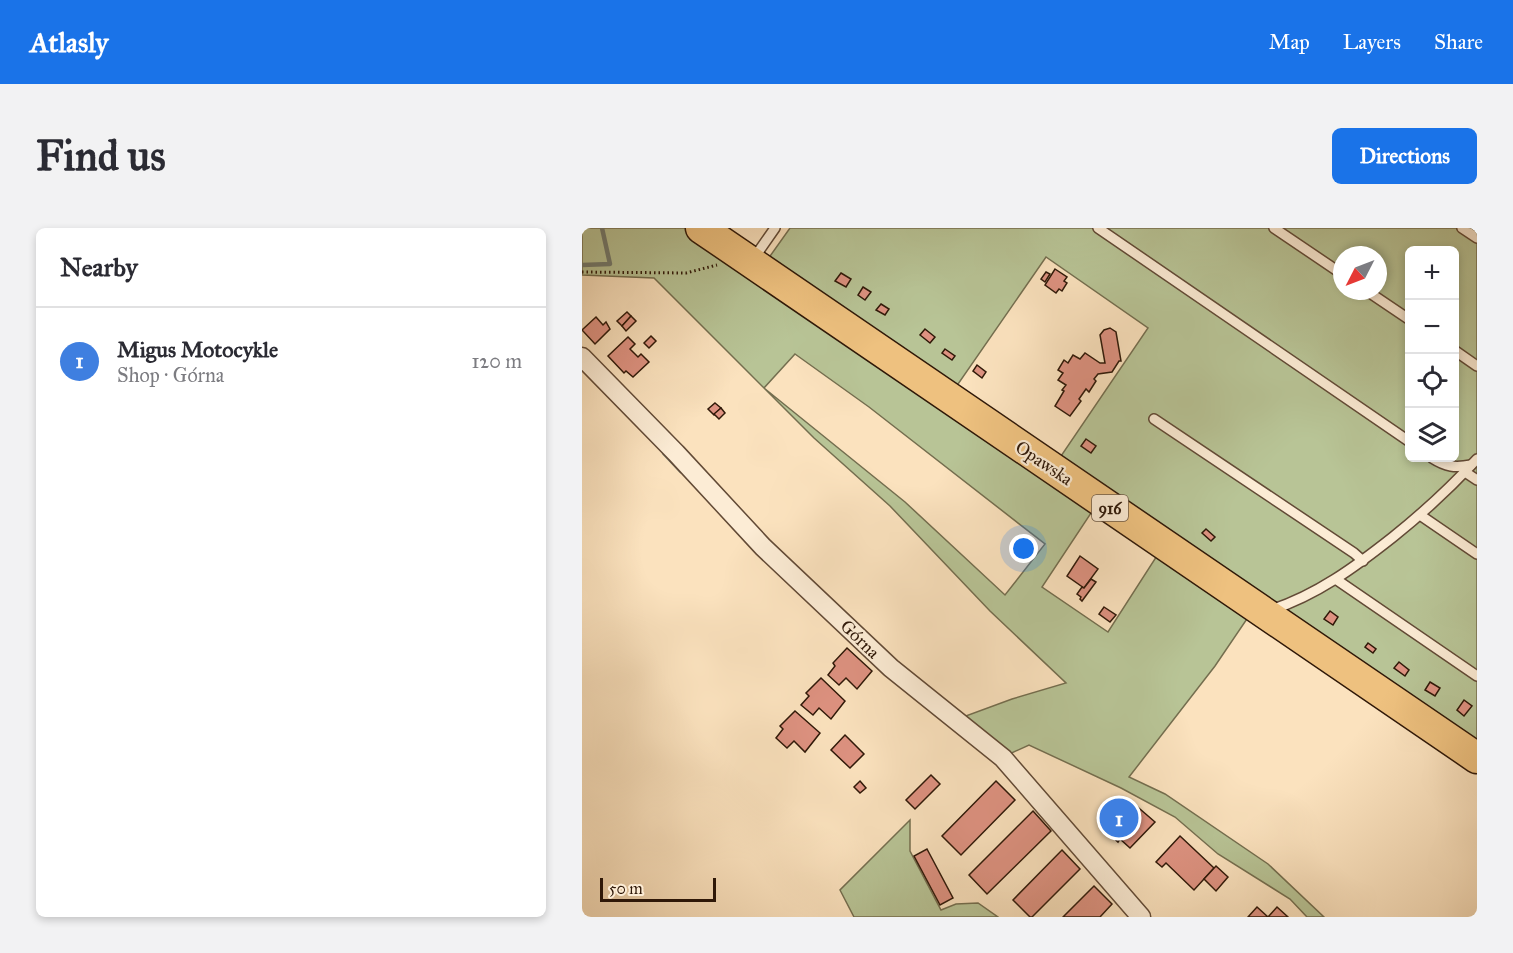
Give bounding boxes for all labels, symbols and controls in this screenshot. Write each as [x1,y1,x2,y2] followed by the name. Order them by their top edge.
[30,25,108,60] text: Atlasly
[1269,29,1310,55] text: Map
[1343,29,1401,55] text: Layers
[1434,29,1483,55] text: Share
[1332,128,1477,184] button: Directions
[36,130,166,182] text: Find us
[1333,246,1387,300] north arrow
[1405,246,1459,462] map controls
[1405,246,1459,300] button: +
[60,251,138,283] text: Nearby
[1405,300,1459,354] button: −
[117,336,278,363] text: Migus Motocykle
[76,349,83,373] text: 1
[471,349,522,373] text: 120 m
[1405,354,1459,408] button: locate
[117,363,224,387] text: Shop · Górna
[1405,408,1459,462] button: layers
[1011,436,1077,490] street label: Opawska
[1092,495,1128,521] road number: 916
[1009,534,1038,563] your location
[836,615,885,663] street label: Górna
[1100,796,1138,840] pin: 1
[600,875,716,902] scale bar
[609,879,643,898] text: 50 m

